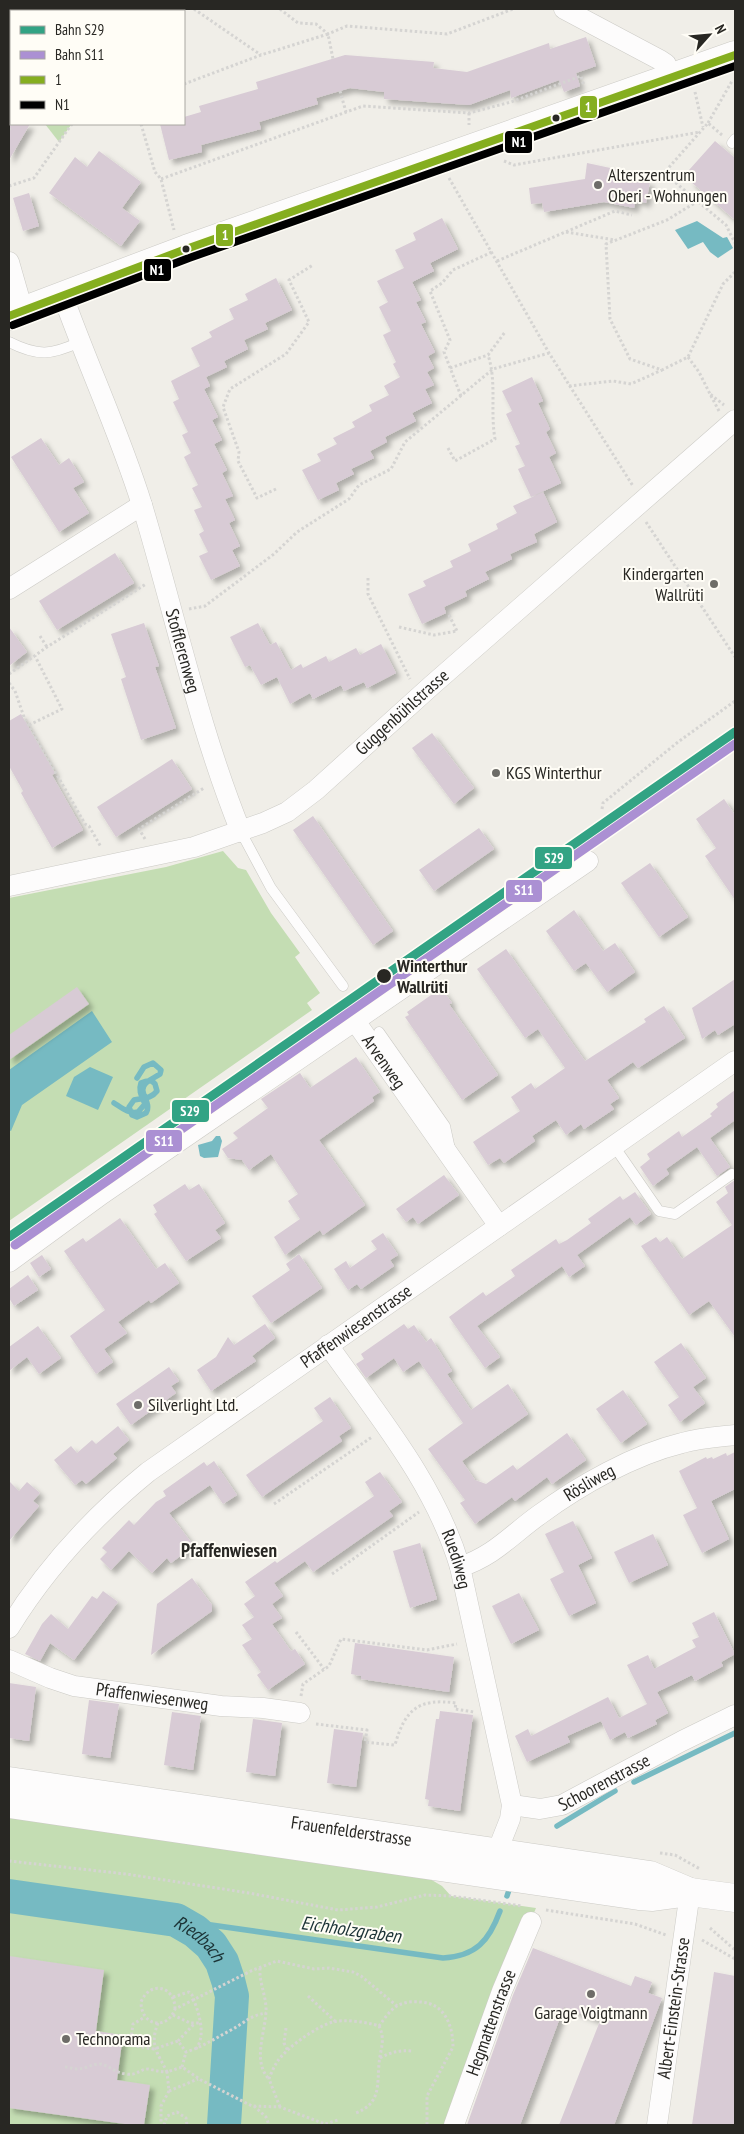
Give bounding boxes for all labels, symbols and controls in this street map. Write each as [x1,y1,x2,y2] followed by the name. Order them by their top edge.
[10,10,185,125] legend
[684,10,734,60] north arrow
[55,20,104,39] text: Bahn S29
[711,22,730,37] text: N
[55,45,104,64] text: Bahn S11
[55,70,62,89] text: 1
[55,95,70,114] text: N1
[579,95,598,119] line badge: 1
[585,98,591,116] text: 1
[551,113,561,123] unlabelled marker
[504,130,533,154] line badge: N1
[512,133,526,151] text: N1
[608,163,727,207] place label: Alterszentrum Oberi - Wohnungen
[592,179,604,191] marker: Alterszentrum Oberi - Wohnungen
[215,223,234,247] line badge: 1
[222,226,228,244] text: 1
[181,244,191,254] unlabelled marker
[143,258,172,282] line badge: N1
[150,261,164,279] text: N1
[623,562,704,606] place label: Kindergarten Wallrüti
[708,578,720,590] marker: Kindergarten Wallrüti
[161,606,206,696] street label: Stofflerenweg
[350,664,453,760] street label: Guggenbühlstrasse
[506,761,602,784] place label: KGS Winterthur
[490,767,502,779] marker: KGS Winterthur
[534,846,573,870] line badge: S29
[544,849,564,867] text: S29
[505,879,543,903] line badge: S11
[514,881,534,899] text: S11
[396,954,468,998] place label: Winterthur Wallrüti
[375,967,393,985] marker: Winterthur Wallrüti
[357,1030,411,1093] street label: Arvenweg
[171,1099,210,1123] line badge: S29
[180,1102,200,1120] text: S29
[145,1129,183,1153] line badge: S11
[154,1132,174,1150] text: S11
[296,1279,416,1373] street label: Pfaffenwiesenstrasse
[148,1393,239,1416] place label: Silverlight Ltd.
[132,1399,144,1411] marker: Silverlight Ltd.
[559,1458,619,1506] street label: Rösliweg
[437,1526,476,1591] street label: Ruediweg
[181,1538,277,1562] district label: Pfaffenwiesen
[95,1677,210,1715] street label: Pfaffenwiesenweg
[554,1748,654,1816] street label: Schoorenstrasse
[289,1810,413,1851] street label: Frauenfelderstrasse
[170,1910,231,1967] water label: Riedbach
[300,1910,404,1948] water label: Eichholzgraben
[652,1936,694,2080] street label: Albert-Einstein-Strasse
[461,1966,521,2079] street label: Hegmattenstrasse
[585,1988,597,2000] marker: Garage Voigtmann
[534,2001,648,2024] place label: Garage Voigtmann
[76,2027,151,2050] place label: Technorama
[60,2033,72,2045] marker: Technorama

